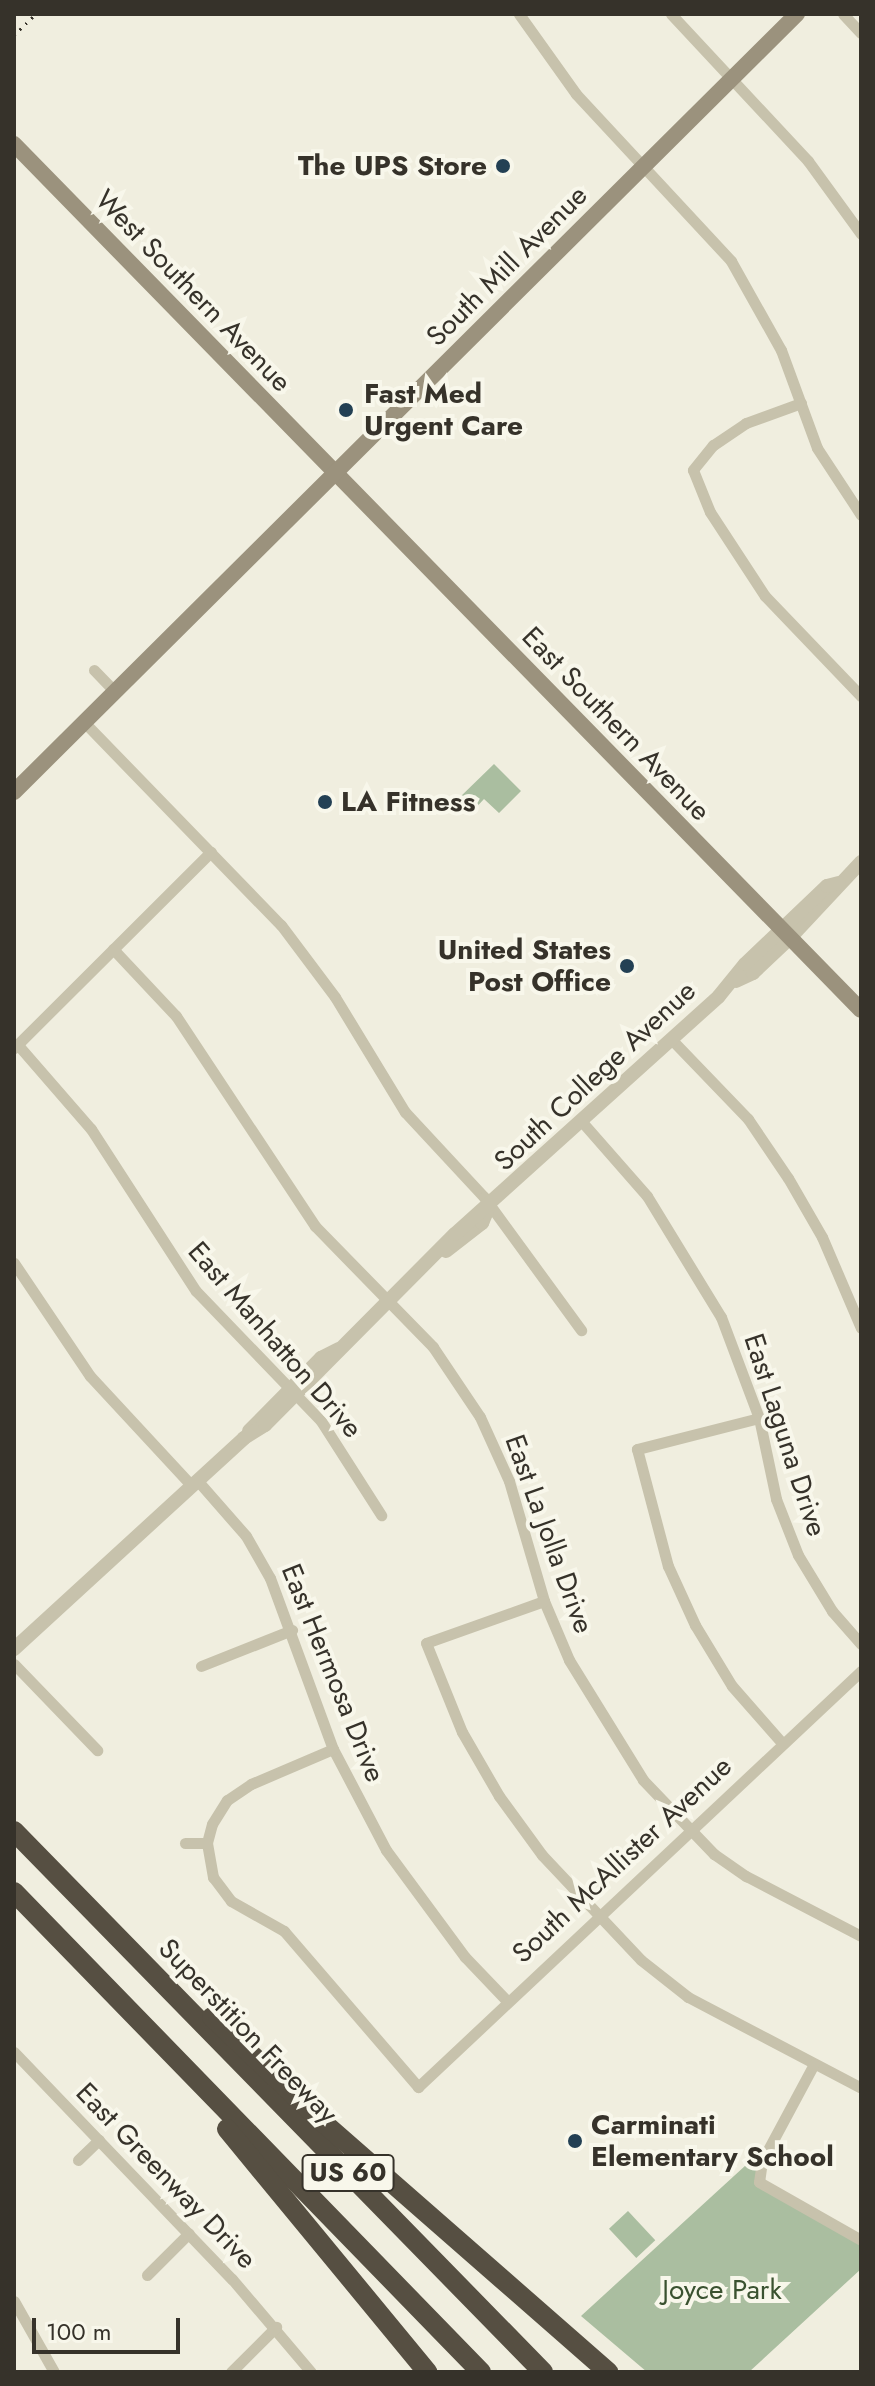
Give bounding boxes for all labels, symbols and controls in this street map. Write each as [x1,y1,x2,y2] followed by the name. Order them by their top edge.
[298,149,487,183] place label: The UPS Store
[494,157,512,175] marker: The UPS Store
[420,179,594,353] street label: South Mill Avenue
[88,183,298,399] street label: West Southern Avenue
[364,377,523,443] place label: Fast Med Urgent Care
[335,399,357,421] marker: Fast Med Urgent Care
[515,620,717,828] street label: East Southern Avenue
[341,785,475,819] place label: LA Fitness
[316,793,334,811] marker: LA Fitness
[438,933,611,999] place label: United States Post Office
[618,957,636,975] marker: United States Post Office
[487,974,703,1178] street label: South College Avenue
[181,1235,369,1445] street label: East Manhatton Drive
[736,1330,834,1540] street label: East Laguna Drive
[498,1430,600,1638] street label: East La Jolla Drive
[274,1559,392,1787] street label: East Hermosa Drive
[505,1750,739,1970] street label: South McAllister Avenue
[151,1932,345,2130] street label: Superstition Freeway
[69,2076,263,2276] street label: East Greenway Drive
[591,2108,834,2174] place label: Carminati Elementary School
[566,2132,584,2150] marker: Carminati Elementary School
[300,2151,396,2195] road number: US 60
[662,2273,782,2307] park label: Joyce Park
[36,2302,184,2352] scale bar
[46,2314,112,2349] text: 100 m

